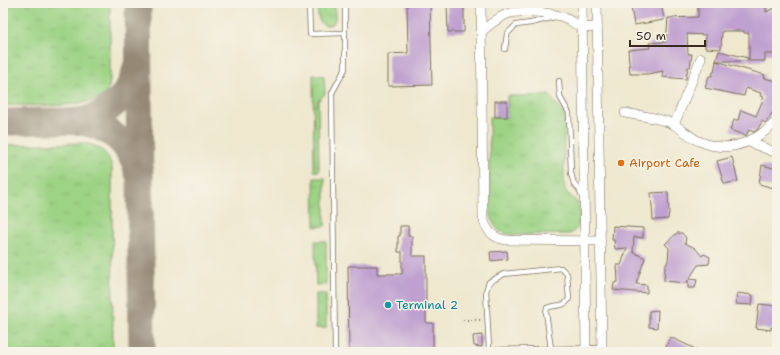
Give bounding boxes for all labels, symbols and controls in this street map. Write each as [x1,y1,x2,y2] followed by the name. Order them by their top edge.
[630,22,705,48] scale bar
[636,28,666,44] text: 50 m
[629,155,700,171] place label: Airport Cafe
[616,158,626,168] marker: Airport Cafe
[396,297,458,313] place label: Terminal 2
[383,300,393,310] marker: Terminal 2

